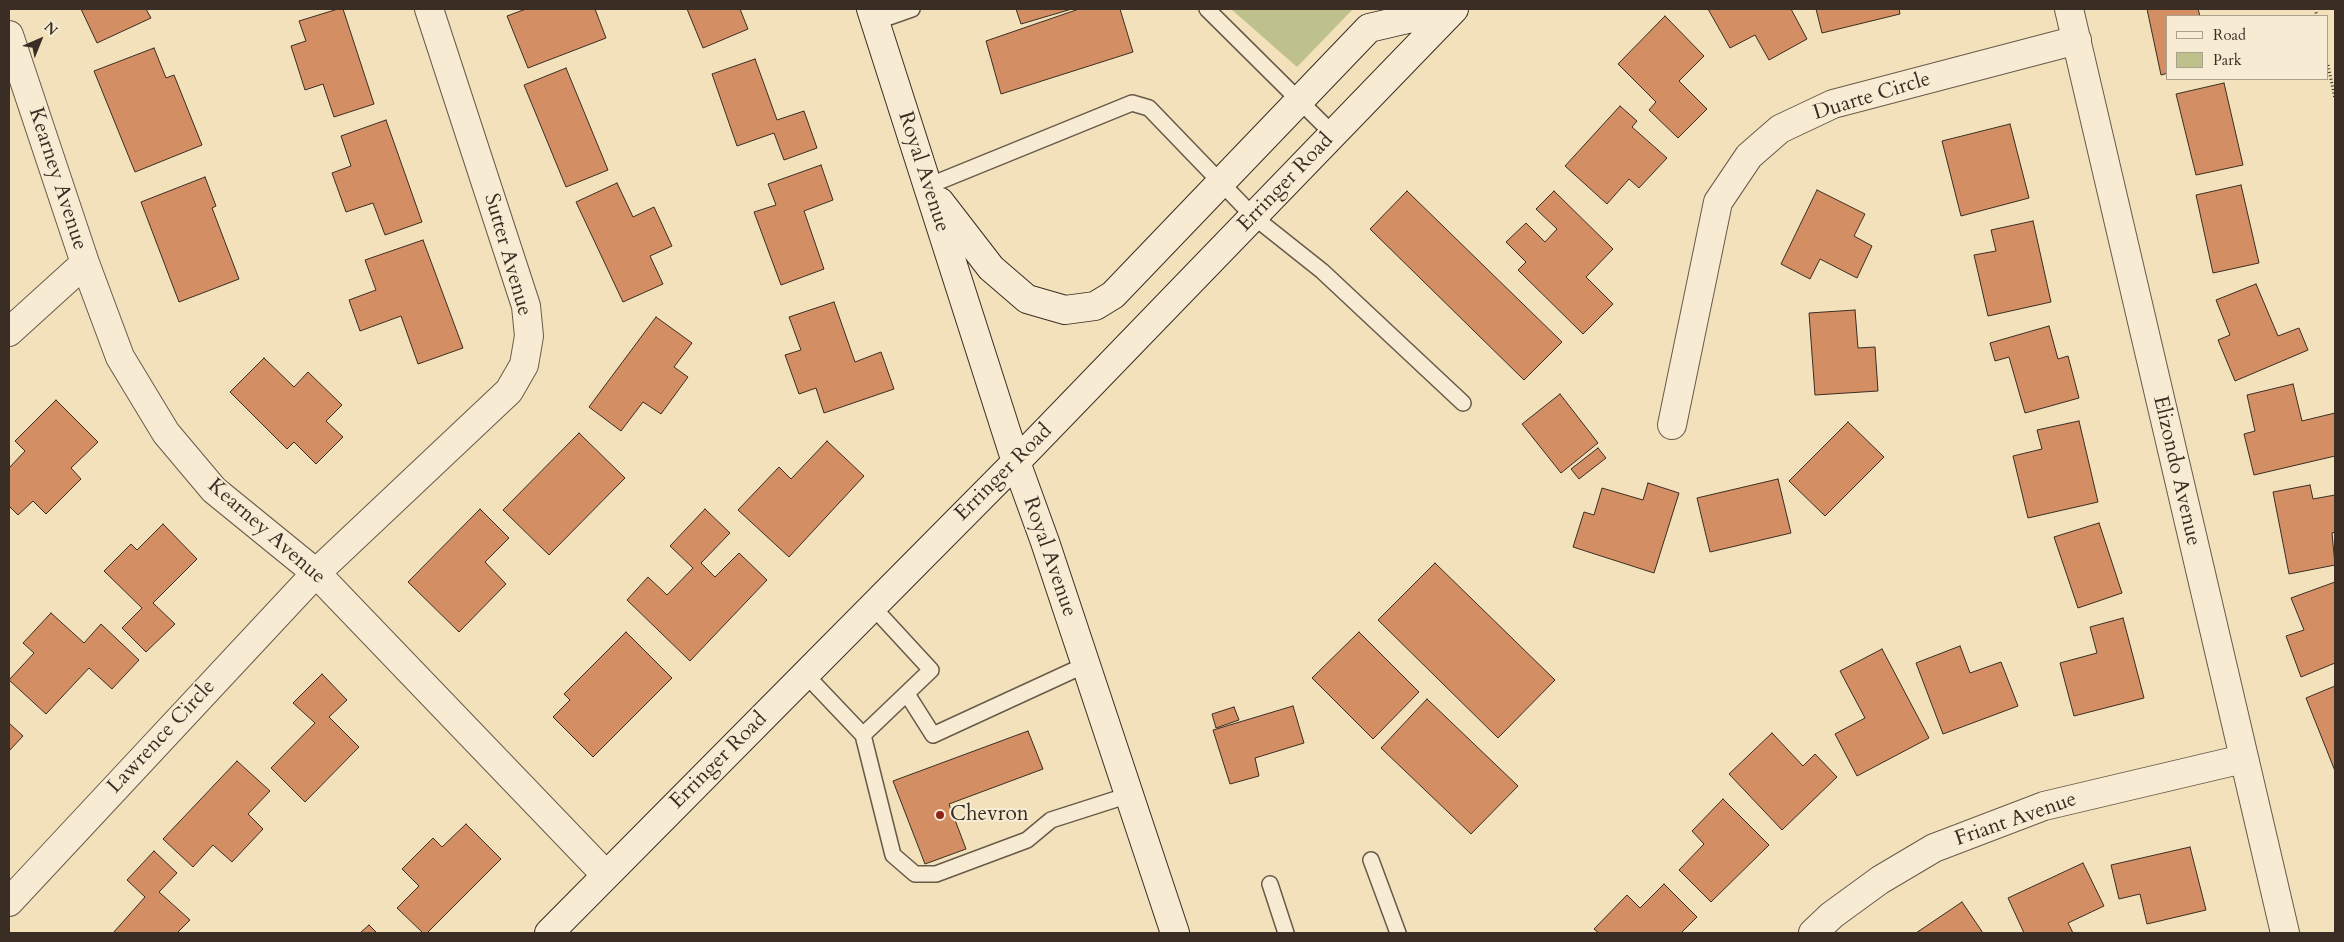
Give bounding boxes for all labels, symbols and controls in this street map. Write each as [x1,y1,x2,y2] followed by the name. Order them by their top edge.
[15,15,65,65] north arrow
[2166,15,2329,80] legend
[40,18,62,40] text: N
[2213,25,2246,45] text: Road
[2213,50,2242,70] text: Park
[1810,67,1934,127] street label: Duarte Circle
[22,105,92,253] street label: Kearney Avenue
[892,109,954,235] street label: Royal Avenue
[1233,129,1339,237] street label: Erringer Road
[477,191,537,319] street label: Sutter Avenue
[2146,394,2206,548] street label: Elizondo Avenue
[950,419,1058,527] street label: Erringer Road
[202,474,330,590] street label: Kearney Avenue
[1017,494,1081,620] street label: Royal Avenue
[103,675,221,799] street label: Lawrence Circle
[665,707,773,815] street label: Erringer Road
[1952,787,2080,853] street label: Friant Avenue
[950,802,1029,828] place label: Chevron
[934,809,946,821] marker: Chevron

